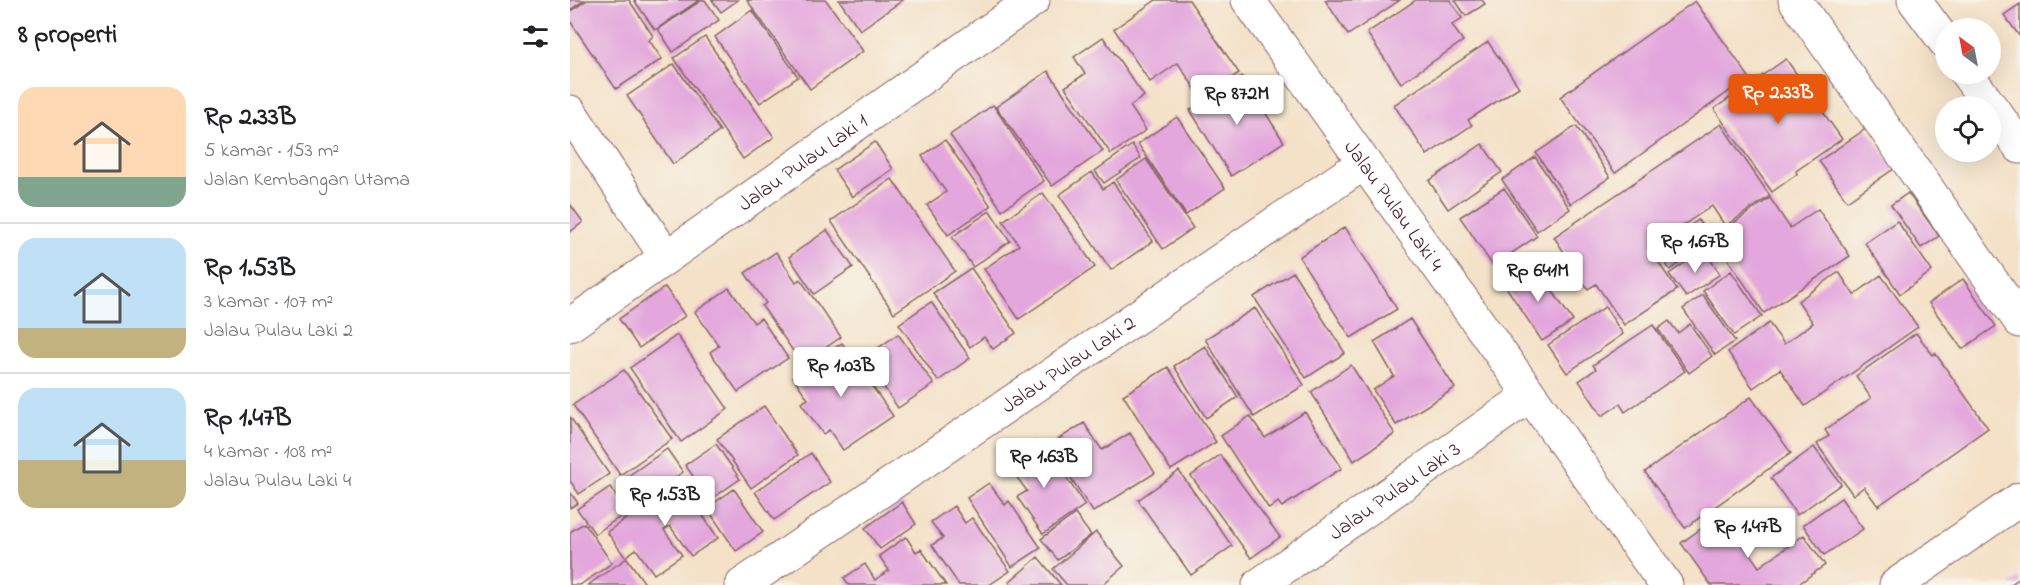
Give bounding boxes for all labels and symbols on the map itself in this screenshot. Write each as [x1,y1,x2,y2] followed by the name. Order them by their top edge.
[1935,18,2001,84] north arrow
[1716,74,1840,125] pin: Rp 2.33B
[1182,75,1292,126] pin: Rp 872M
[733,107,875,220] street label: Jalau Pulau Laki 1
[1336,135,1450,278] street label: Jalau Pulau Laki 4
[1633,223,1757,274] pin: Rp 1.67B
[1483,252,1593,303] pin: Rp 641M
[996,309,1142,422] street label: Jalau Pulau Laki 2
[779,347,903,398] pin: Rp 1.03B
[1323,435,1467,549] street label: Jalau Pulau Laki 3
[982,438,1106,489] pin: Rp 1.63B
[603,476,727,527] pin: Rp 1.53B
[1686,508,1810,559] pin: Rp 1.47B

